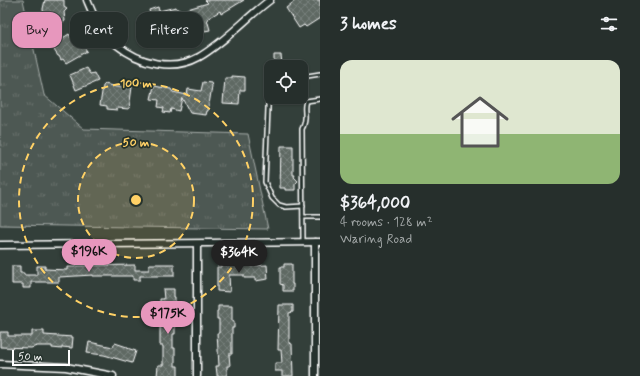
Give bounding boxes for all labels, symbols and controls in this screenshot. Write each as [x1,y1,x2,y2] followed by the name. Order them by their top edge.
[12,12,62,48] chip: Buy
[70,12,128,48] chip: Rent
[136,12,203,48] chip: Filters
[340,13,397,35] text: 3 homes
[598,13,620,35] icon: filters
[264,60,308,104] map controls
[264,60,308,104] button: locate
[120,76,153,92] text: 100 m
[444,86,516,158] icon: home
[123,135,150,151] text: 50 m
[340,192,410,214] text: $364,000
[129,193,143,207] centre of rings
[340,214,432,231] text: 4 rooms · 128 m²
[340,231,412,248] text: Waring Road
[61,239,117,273] pin: $196K
[211,240,267,274] pin: $364K
[71,243,107,260] text: $196K
[220,244,258,261] text: $364K
[140,301,196,335] pin: $175K
[150,305,186,322] text: $175K
[12,348,70,367] scale bar
[18,350,43,364] text: 50 m

